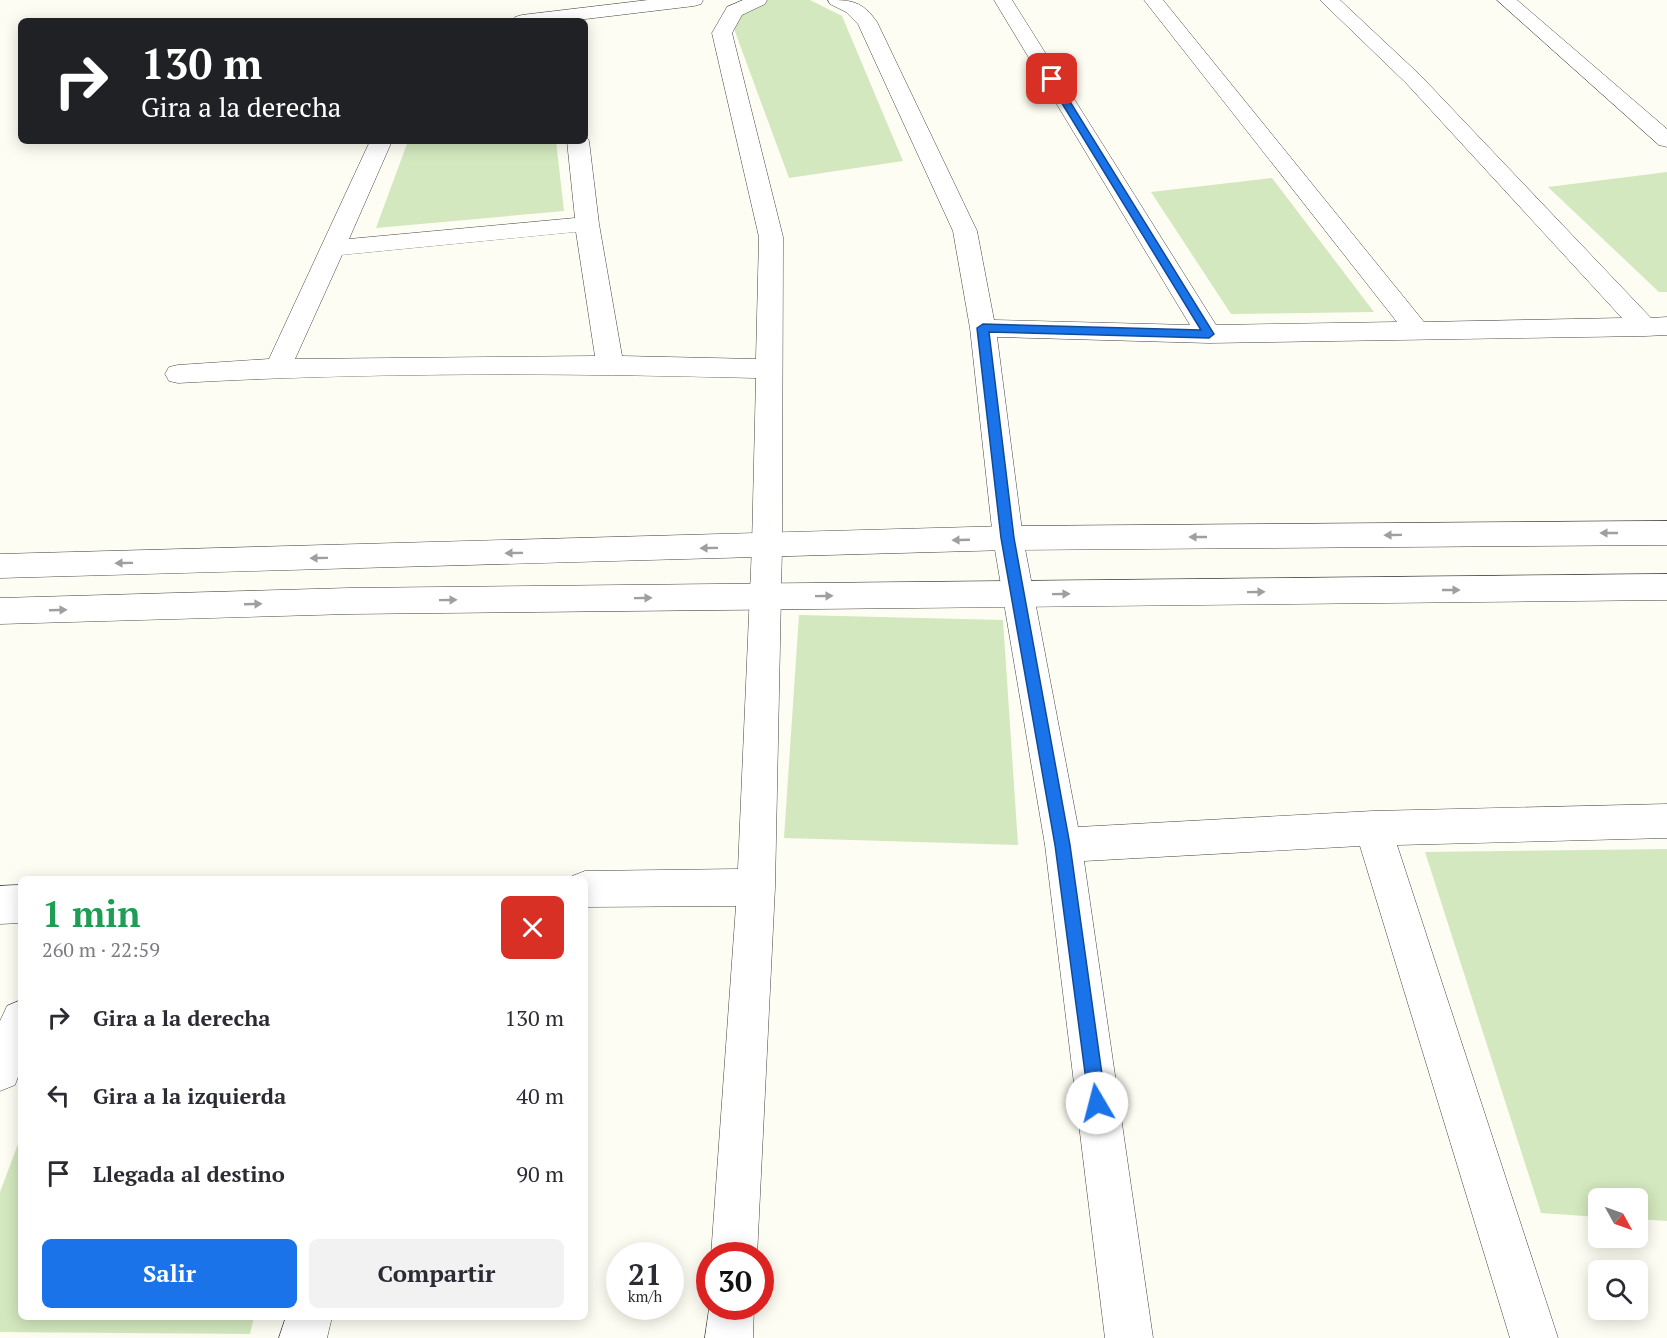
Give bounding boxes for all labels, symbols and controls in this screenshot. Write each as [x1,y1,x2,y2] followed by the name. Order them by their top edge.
[141,35,262,91] text: 130 m
[42,42,120,120] icon: right
[1026,53,1077,104] pin
[1035,62,1068,95] icon: arrive
[141,89,341,125] text: Gira a la derecha
[1599,528,1618,538] one-way arrow
[1383,530,1402,540] one-way arrow
[1188,532,1207,542] one-way arrow
[951,535,970,545] one-way arrow
[699,543,718,553] one-way arrow
[504,548,523,558] one-way arrow
[309,553,328,563] one-way arrow
[114,558,133,568] one-way arrow
[1441,585,1460,595] one-way arrow
[1247,587,1266,597] one-way arrow
[1052,589,1071,599] one-way arrow
[815,591,834,601] one-way arrow
[634,593,653,603] one-way arrow
[439,595,458,605] one-way arrow
[244,599,263,608] one-way arrow
[49,605,68,614] one-way arrow
[42,890,140,937] text: 1 min
[501,896,564,959] button: close
[42,936,160,963] text: 260 m · 22:59
[42,1001,75,1034] icon: right
[93,1003,271,1032] text: Gira a la derecha
[504,1003,564,1032] text: 130 m
[1065,1071,1129,1135] position arrow
[42,1079,75,1112] icon: left
[93,1081,286,1110] text: Gira a la izquierda
[516,1081,564,1110] text: 40 m
[42,1157,75,1190] icon: arrive
[93,1159,285,1188] text: Llegada al destino
[516,1159,564,1188] text: 90 m
[1588,1188,1648,1248] north arrow
[1588,1188,1648,1320] map controls
[42,1239,297,1308] button: Salir
[309,1239,564,1308] button: Compartir
[696,1242,774,1320] speed limit sign: 30
[628,1254,662,1294] text: 21
[1588,1260,1648,1320] button: search
[628,1286,662,1306] text: km/h

